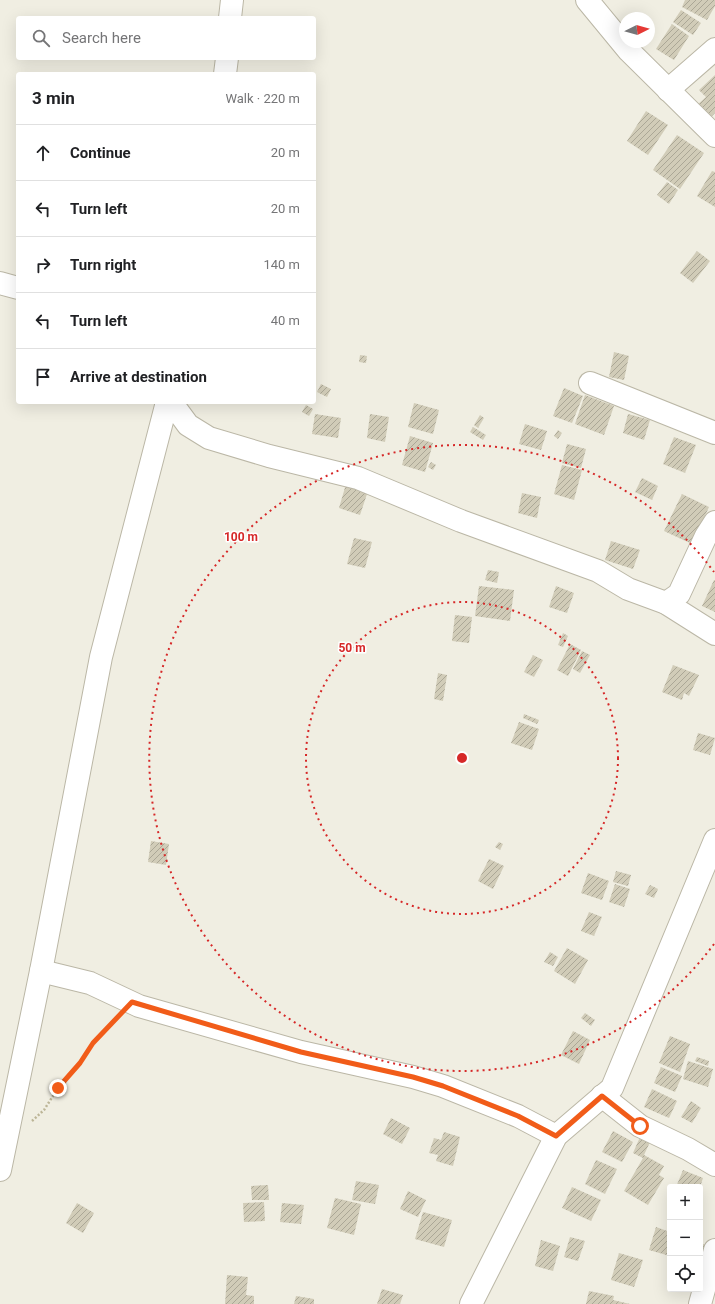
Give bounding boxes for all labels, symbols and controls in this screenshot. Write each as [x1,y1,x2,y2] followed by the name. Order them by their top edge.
[619,12,655,48] north arrow
[16,16,316,60] search box
[30,27,52,49] icon: search
[62,29,141,47] text: Search here
[32,88,75,108] text: 3 min
[225,91,300,106] text: Walk · 220 m
[32,142,54,164] icon: ahead
[70,144,131,162] text: Continue
[271,145,300,160] text: 20 m
[32,198,54,220] icon: left
[70,200,127,218] text: Turn left
[271,201,300,216] text: 20 m
[32,254,54,276] icon: right
[70,256,136,274] text: Turn right
[263,257,300,272] text: 140 m
[32,310,54,332] icon: left
[70,312,127,330] text: Turn left
[271,313,300,328] text: 40 m
[32,366,54,388] icon: arrive
[70,368,207,386] text: Arrive at destination
[224,530,258,544] text: 100 m
[338,641,366,655] text: 50 m
[455,751,469,765] centre of rings
[49,1079,67,1097] route end
[631,1117,649,1135] route start
[667,1184,703,1292] map controls
[667,1184,703,1220] button: +
[667,1220,703,1256] button: −
[667,1256,703,1292] button: locate

